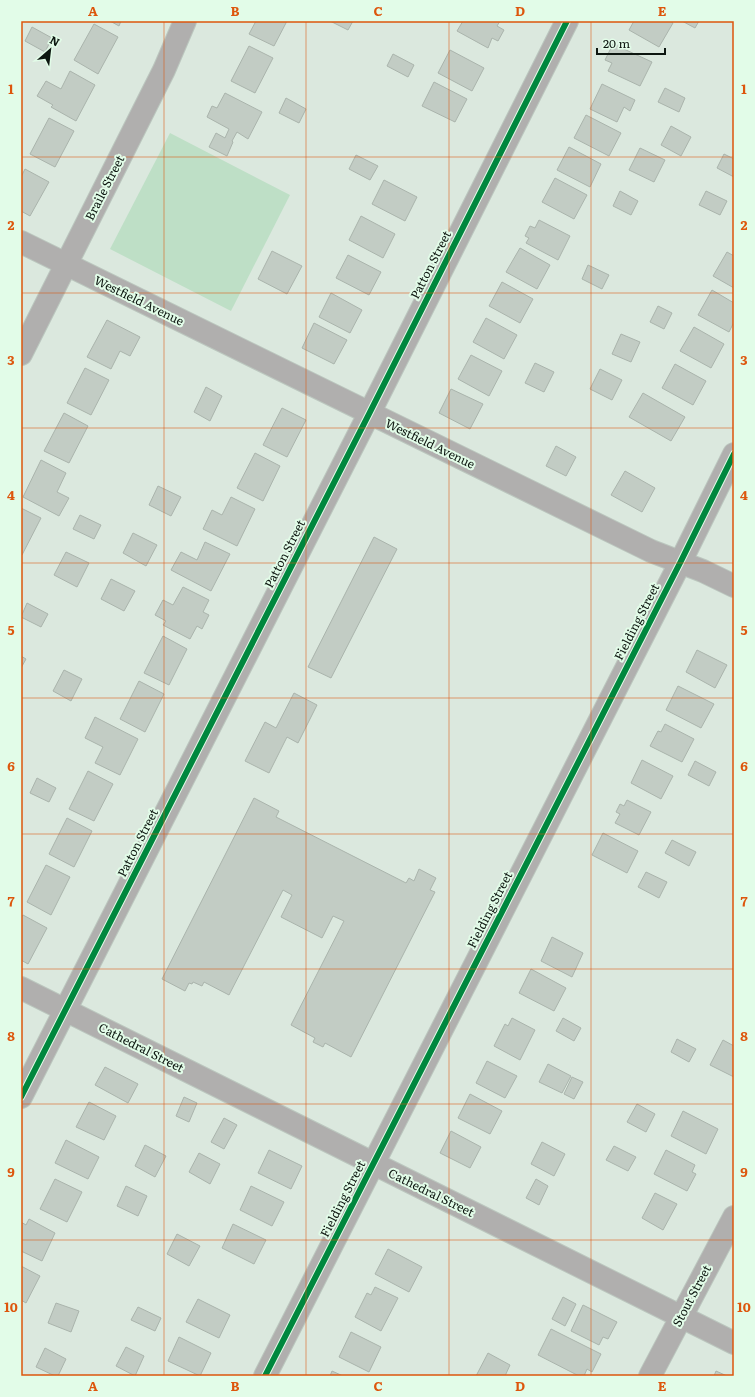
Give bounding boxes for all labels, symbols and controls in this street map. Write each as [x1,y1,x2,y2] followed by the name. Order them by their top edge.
[88,1,98,20] text: A
[231,1,240,20] text: B
[373,1,383,20] text: C
[515,1,525,20] text: D
[658,1,667,20] text: E
[30,30,70,70] north arrow
[597,30,665,56] scale bar
[47,31,63,50] text: N
[603,34,630,52] text: 20 m
[8,79,14,98] text: 1
[741,79,747,98] text: 1
[80,152,128,223] street label: Braile Street
[8,215,15,234] text: 2
[741,215,748,234] text: 2
[405,227,455,302] street label: Patton Street
[92,271,187,330] street label: Westfield Avenue
[7,350,15,369] text: 3
[740,350,748,369] text: 3
[383,414,478,473] street label: Westfield Avenue
[7,485,15,504] text: 4
[740,485,748,504] text: 4
[259,516,309,591] street label: Patton Street
[609,580,663,663] street label: Fielding Street
[7,620,15,639] text: 5
[740,620,748,639] text: 5
[7,756,15,775] text: 6
[740,756,748,775] text: 6
[112,805,162,880] street label: Patton Street
[462,868,516,951] street label: Fielding Street
[7,891,15,910] text: 7
[740,891,748,910] text: 7
[96,1018,187,1076] street label: Cathedral Street
[7,1026,15,1045] text: 8
[740,1026,748,1045] text: 8
[315,1157,369,1240] street label: Fielding Street
[7,1162,15,1181] text: 9
[740,1162,748,1181] text: 9
[385,1164,478,1221] street label: Cathedral Street
[667,1261,715,1330] street label: Stout Street
[4,1297,18,1316] text: 10
[737,1297,751,1316] text: 10
[88,1376,98,1395] text: A
[231,1376,240,1395] text: B
[373,1376,383,1395] text: C
[515,1376,525,1395] text: D
[658,1376,667,1395] text: E

